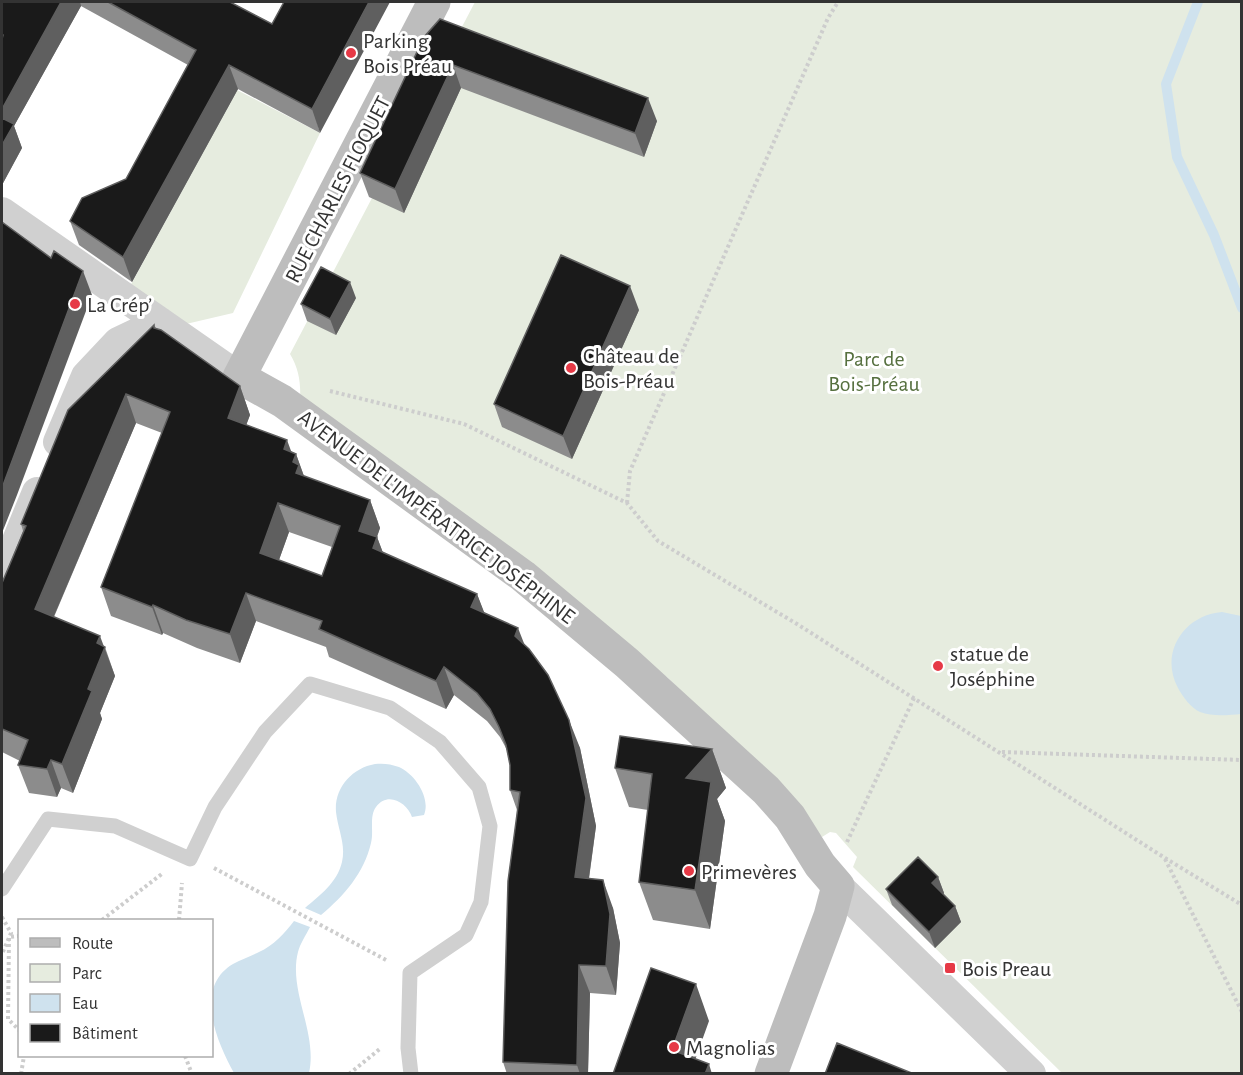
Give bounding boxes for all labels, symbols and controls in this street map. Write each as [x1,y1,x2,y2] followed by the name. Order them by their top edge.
[363,30,452,77] place label: Parking Bois Préau
[344,46,358,60] marker: Parking Bois Préau
[281,92,395,286] street label: RUE CHARLES FLOQUET
[87,294,152,316] place label: La Crép’
[68,297,82,311] marker: La Crép’
[583,345,679,392] place label: Château de Bois-Préau
[828,348,920,395] park label: Parc de Bois-Préau
[564,361,578,375] marker: Château de Bois-Préau
[294,405,580,628] street label: AVENUE DE L'IMPÉRATRICE JOSÉPHINE
[950,643,1035,690] place label: statue de Joséphine
[931,659,945,673] marker: statue de Joséphine
[701,861,797,883] place label: Primevères
[682,864,696,878] marker: Primevères
[18,919,213,1057] legend
[72,935,113,953] text: Route
[962,958,1051,980] place label: Bois Preau
[943,961,957,975] marker: Bois Preau
[72,965,102,983] text: Parc
[72,995,98,1013] text: Eau
[72,1025,138,1043] text: Bâtiment
[686,1037,775,1059] place label: Magnolias
[667,1040,681,1054] marker: Magnolias

